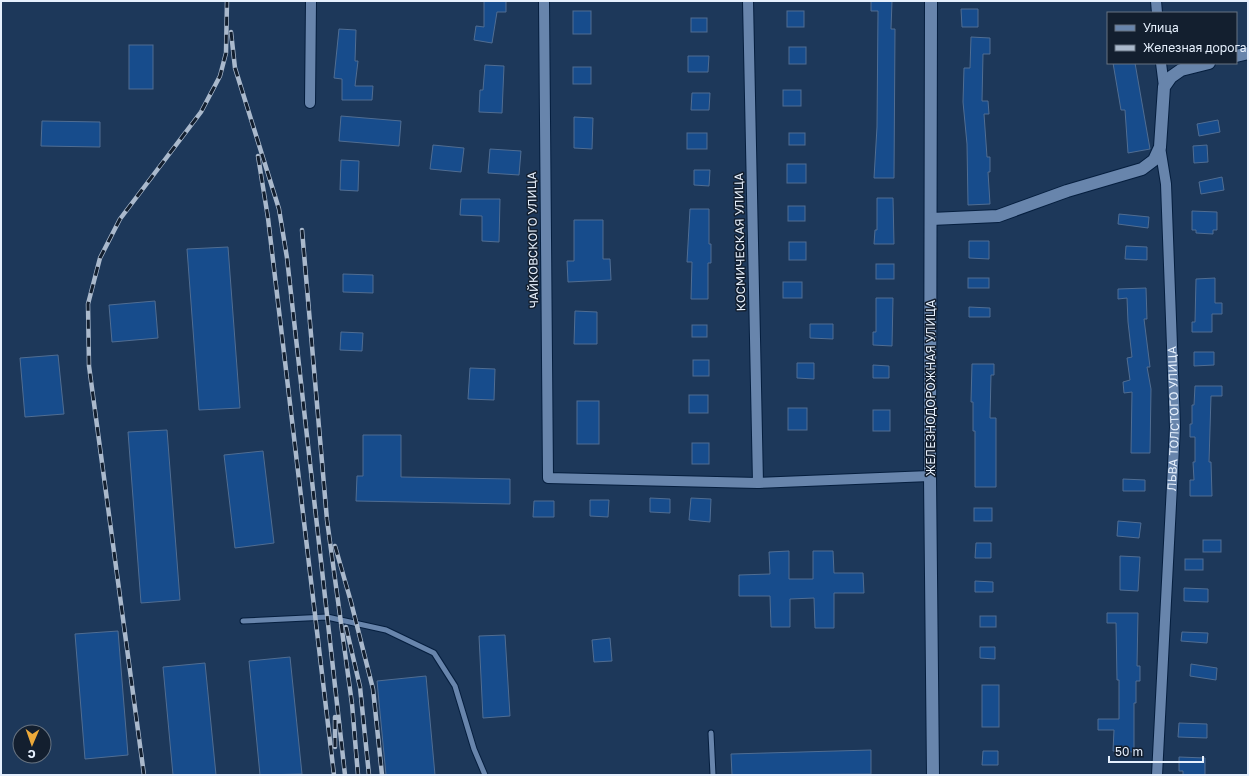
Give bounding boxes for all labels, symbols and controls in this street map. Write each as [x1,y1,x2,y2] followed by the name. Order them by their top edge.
[1107,12,1237,64] legend
[1143,20,1179,35] text: Улица
[1143,40,1246,55] text: Железная дорога
[524,172,541,308] street label: ЧАЙКОВСКОГО УЛИЦА
[731,173,748,311] street label: КОСМИЧЕСКАЯ УЛИЦА
[923,300,938,476] street label: ЖЕЛЕЗНОДОРОЖНАЯ УЛИЦА
[1164,346,1182,491] street label: ЛЬВА ТОЛСТОГО УЛИЦА
[12,724,52,764] north arrow
[1109,738,1203,764] scale bar
[1115,744,1143,759] text: 50 m
[27,748,36,761] text: С

